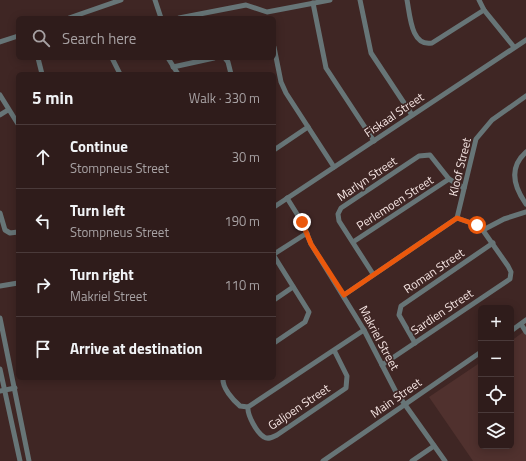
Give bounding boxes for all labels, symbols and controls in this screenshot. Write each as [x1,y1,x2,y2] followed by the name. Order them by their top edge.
[16,16,276,60] search box
[30,27,52,49] icon: search
[62,27,136,50] text: Search here
[32,85,73,111] text: 5 min
[360,87,428,142] street label: Fiskaal Street
[189,88,260,108] text: Walk · 330 m
[70,135,128,158] text: Continue
[443,135,476,198] street label: Kloof Street
[32,146,54,168] icon: ahead
[232,147,260,167] text: 30 m
[333,151,401,206] street label: Marlyn Street
[70,158,169,178] text: Stompneus Street
[352,170,438,235] street label: Perlemoen Street
[70,199,125,222] text: Turn left
[32,210,54,232] icon: left
[224,211,260,231] text: 190 m
[293,213,311,231] route end
[468,216,486,234] route start
[70,222,169,242] text: Stompneus Street
[400,243,469,298] street label: Roman Street
[70,263,134,286] text: Turn right
[32,274,54,296] icon: right
[224,275,260,295] text: 110 m
[407,283,477,339] street label: Sardien Street
[70,286,147,306] text: Makriel Street
[354,302,405,374] street label: Makriel Street
[478,305,514,449] map controls
[478,305,514,341] button: +
[70,337,203,360] text: Arrive at destination
[32,338,54,360] icon: arrive
[478,341,514,377] button: −
[366,373,426,422] street label: Main Street
[478,377,514,413] button: locate
[264,378,334,434] street label: Galjoen Street
[478,413,514,449] button: layers

